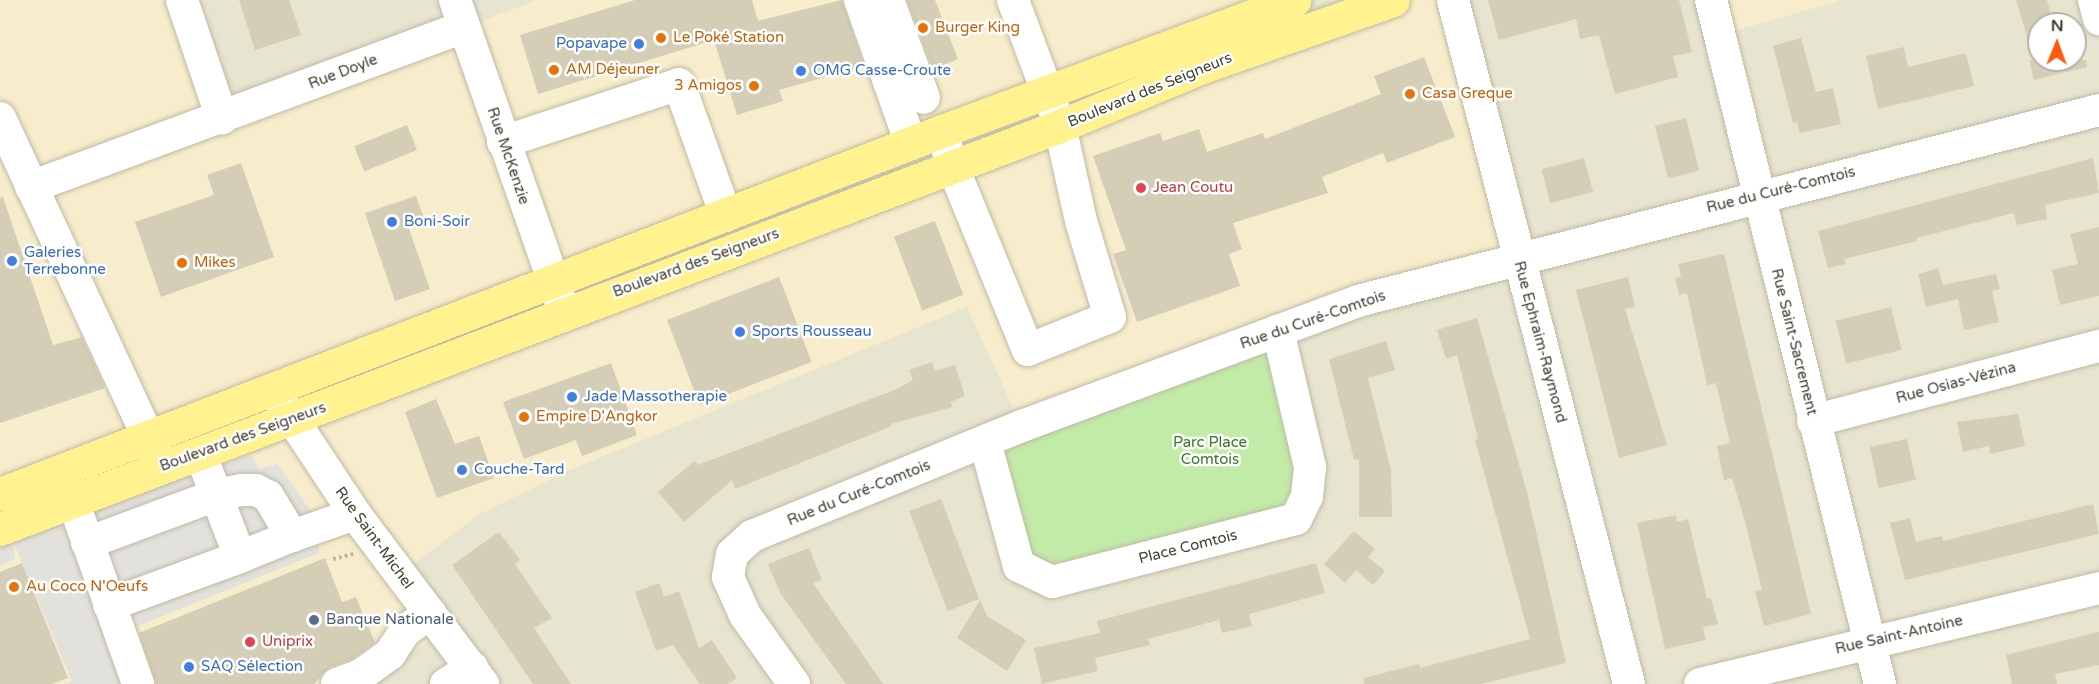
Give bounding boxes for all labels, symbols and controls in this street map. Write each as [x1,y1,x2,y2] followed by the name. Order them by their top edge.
[2027,12,2087,72] north arrow
[2051,16,2064,36] text: N
[935,19,1020,37] place label: Burger King
[916,21,930,35] marker: Burger King
[673,29,784,47] place label: Le Poké Station
[654,31,668,45] marker: Le Poké Station
[556,35,627,53] place label: Popavape
[632,37,646,51] marker: Popavape
[1065,49,1235,131] street label: Boulevard des Seigneurs
[306,51,380,93] street label: Rue Doyle
[566,61,660,79] place label: AM Déjeuner
[813,62,951,80] place label: OMG Casse-Croute
[547,63,561,77] marker: AM Déjeuner
[794,64,808,78] marker: OMG Casse-Croute
[674,77,742,95] place label: 3 Amigos
[747,79,761,93] marker: 3 Amigos
[1422,85,1513,103] place label: Casa Greque
[1403,87,1417,101] marker: Casa Greque
[483,105,533,207] street label: Rue McKenzie
[1705,163,1857,217] street label: Rue du Curé-Comtois
[1153,179,1233,197] place label: Jean Coutu
[1134,181,1148,195] marker: Jean Coutu
[404,213,470,231] place label: Boni-Soir
[385,215,399,229] marker: Boni-Soir
[610,225,782,301] street label: Boulevard des Seigneurs
[24,243,106,278] place label: Galeries Terrebonne
[5,254,19,268] marker: Galeries Terrebonne
[194,254,236,272] place label: Mikes
[175,256,189,270] marker: Mikes
[1510,259,1570,425] street label: Rue Ephraim-Raymond
[1767,267,1821,417] street label: Rue Saint-Sacrement
[1238,287,1388,353] street label: Rue du Curé-Comtois
[752,323,872,341] place label: Sports Rousseau
[733,325,747,339] marker: Sports Rousseau
[1894,358,2018,408] street label: Rue Osias-Vézina
[584,388,727,406] place label: Jade Massotherapie
[565,390,579,404] marker: Jade Massotherapie
[157,399,329,475] street label: Boulevard des Seigneurs
[536,408,658,426] place label: Empire D'Angkor
[517,410,531,424] marker: Empire D'Angkor
[1173,433,1247,468] park label: Parc Place Comtois
[785,456,933,530] street label: Rue du Curé-Comtois
[474,461,565,479] place label: Couche-Tard
[455,463,469,477] marker: Couche-Tard
[331,483,417,593] street label: Rue Saint-Michel
[1137,526,1239,568] street label: Place Comtois
[26,578,148,596] place label: Au Coco N'Oeufs
[7,580,21,594] marker: Au Coco N'Oeufs
[326,611,454,629] place label: Banque Nationale
[1833,612,1965,658] street label: Rue Saint-Antoine
[307,613,321,627] marker: Banque Nationale
[262,633,313,651] place label: Uniprix
[243,635,257,649] marker: Uniprix
[201,658,303,676] place label: SAQ Sélection
[182,660,196,674] marker: SAQ Sélection

